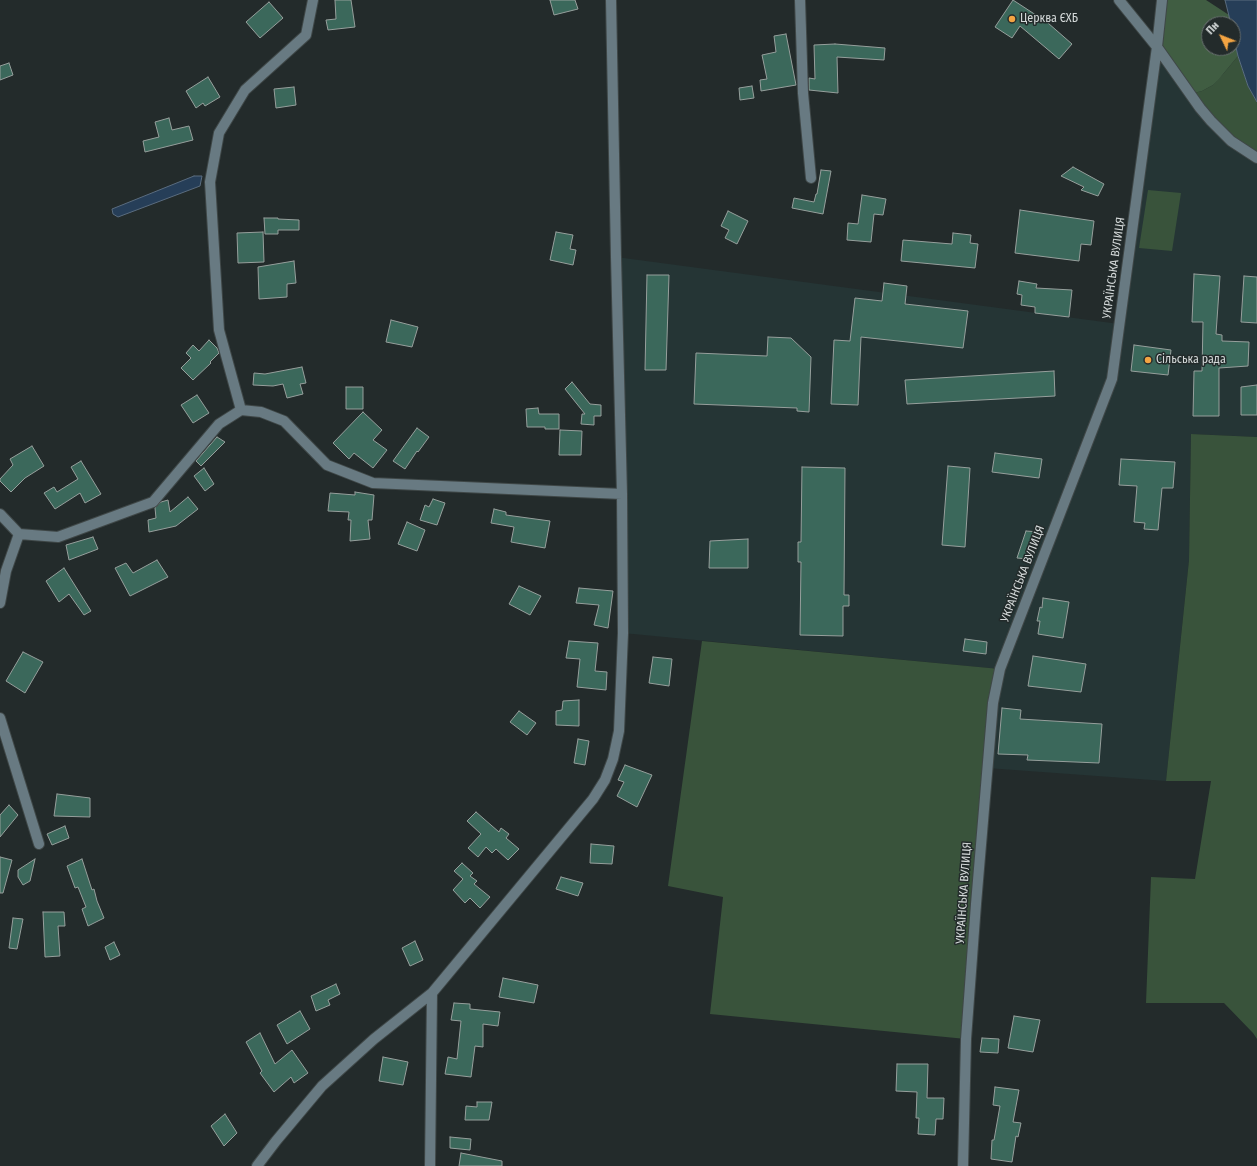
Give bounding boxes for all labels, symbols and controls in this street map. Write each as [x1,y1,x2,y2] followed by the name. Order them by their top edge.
[1020,12,1078,26] place label: Церква ЄХБ
[1007,14,1017,24] marker: Церква ЄХБ
[1201,16,1241,56] north arrow
[1204,19,1222,37] text: Пн
[1100,216,1128,320] street label: УКРАЇНСЬКА ВУЛИЦЯ
[1156,353,1226,367] place label: Сільська рада
[1143,355,1153,365] marker: Сільська рада
[998,524,1048,624] street label: УКРАЇНСЬКА ВУЛИЦЯ
[953,841,975,945] street label: УКРАЇНСЬКА ВУЛИЦЯ

